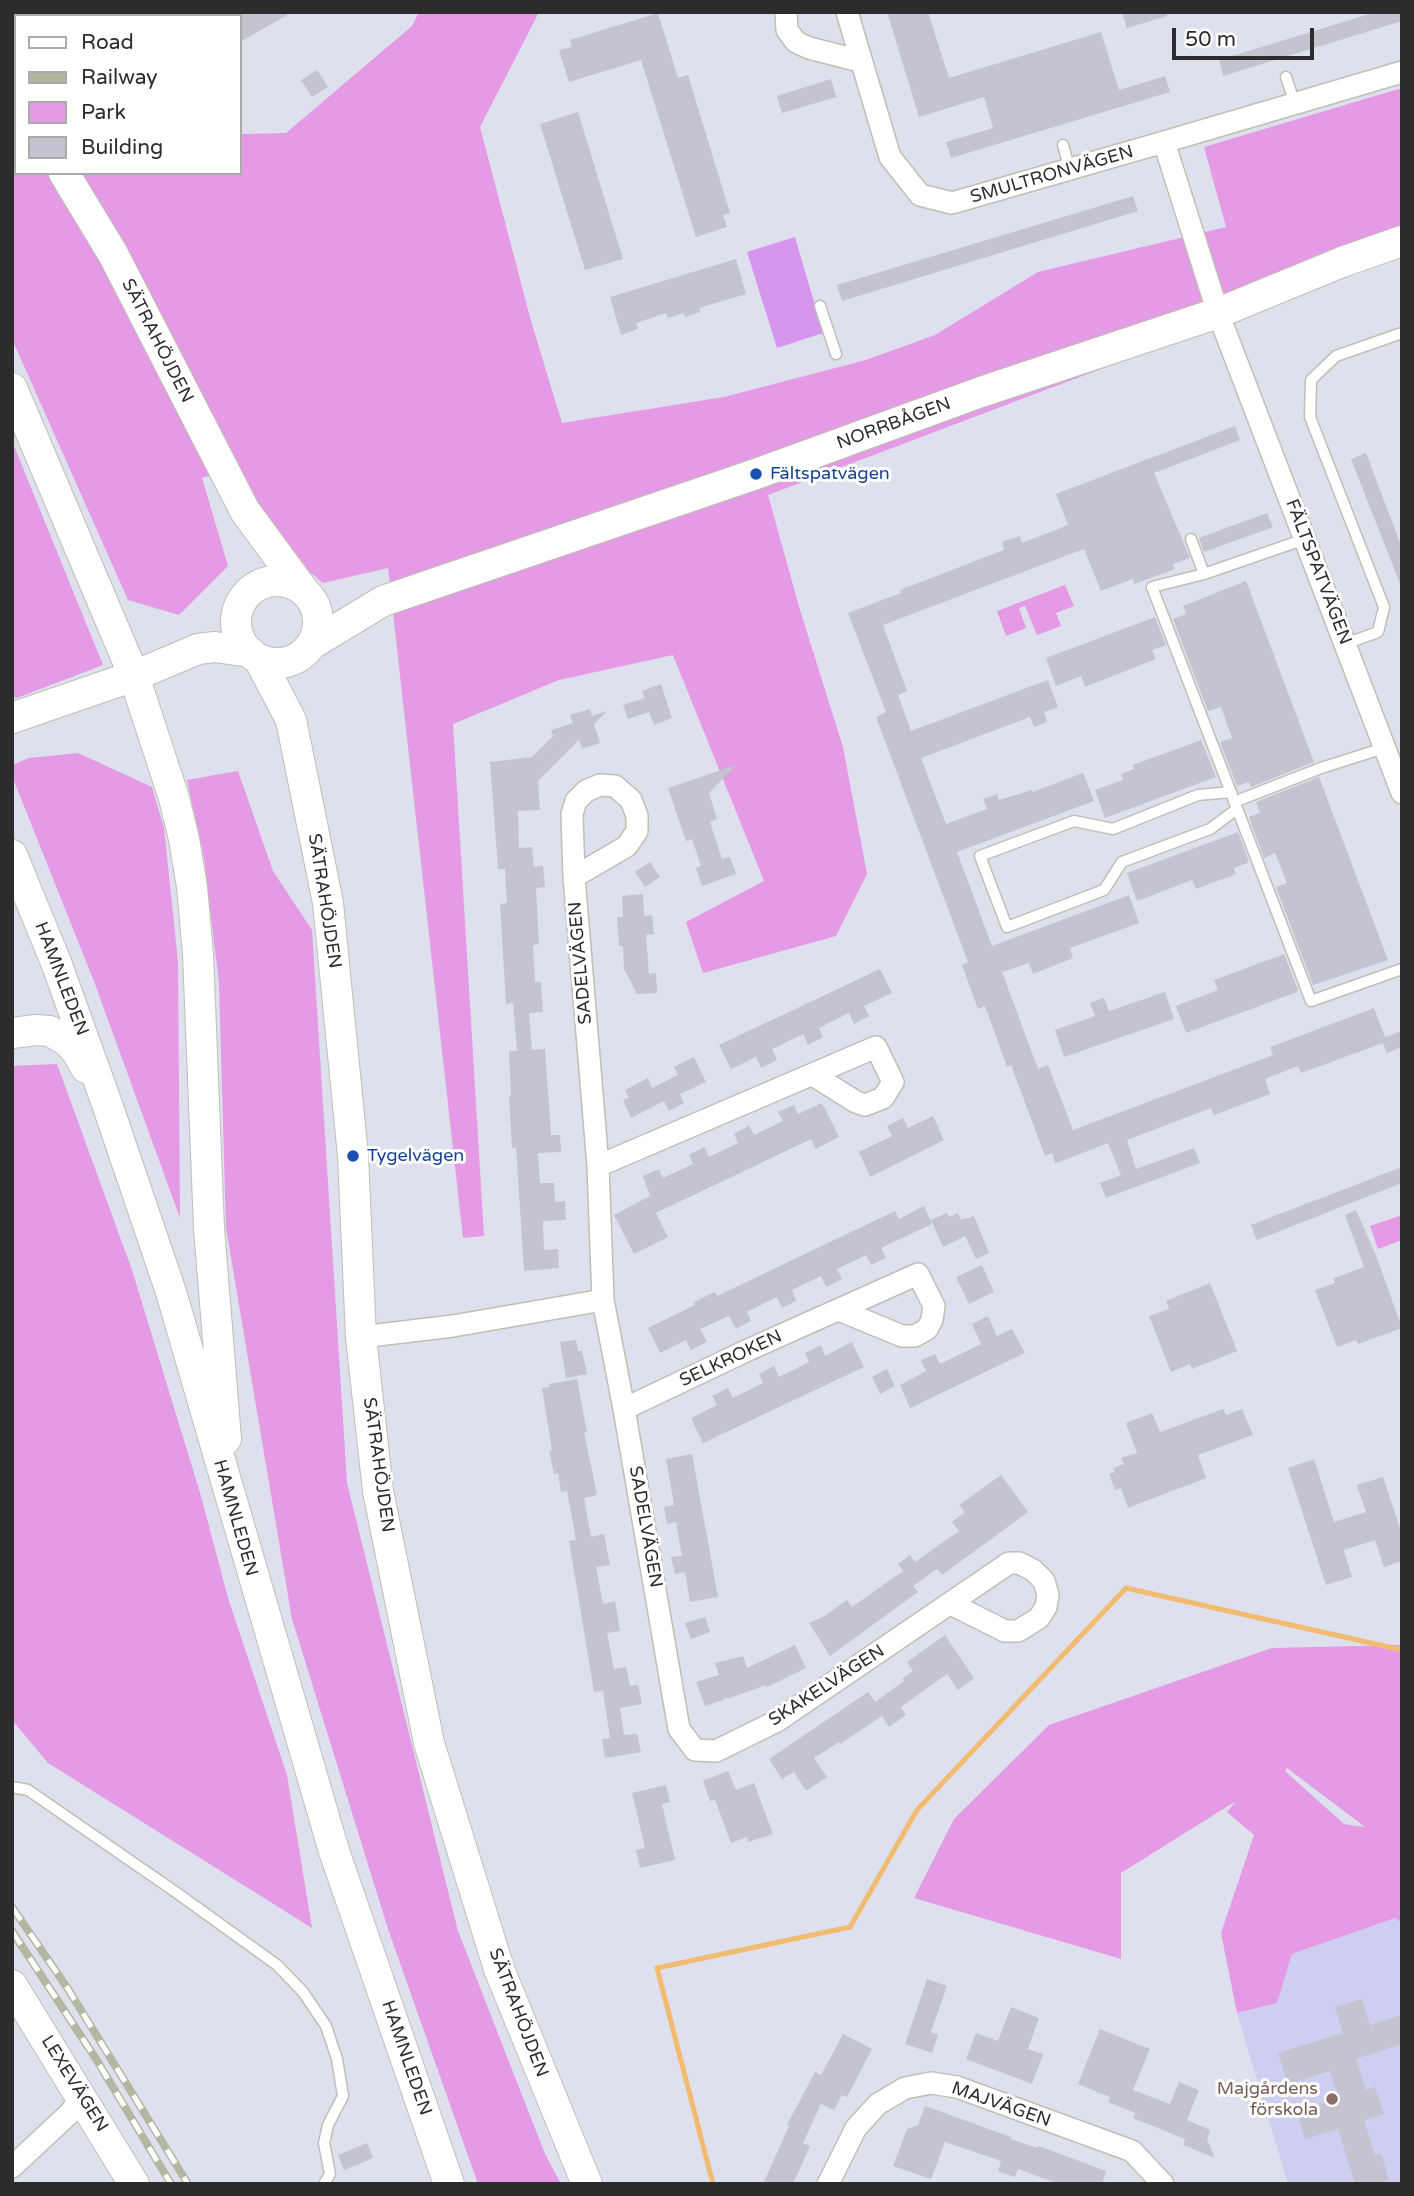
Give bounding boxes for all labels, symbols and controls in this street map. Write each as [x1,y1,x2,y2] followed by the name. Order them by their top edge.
[14,14,242,175] legend
[1176,14,1318,58] scale bar
[1185,27,1236,52] text: 50 m
[81,30,134,55] text: Road
[81,65,158,90] text: Railway
[81,100,126,125] text: Park
[81,135,163,160] text: Building
[968,141,1136,209] street label: SMULTRONVÄGEN
[116,275,198,407] street label: SÄTRAHÖJDEN
[834,393,954,455] street label: NORRBÅGEN
[770,463,890,485] place label: Fältspatvägen
[748,466,764,482] marker: Fältspatvägen
[1280,496,1356,648] street label: FÄLTSPATVÄGEN
[303,832,345,970] street label: SÄTRAHÖJDEN
[565,901,597,1025] street label: SADELVÄGEN
[29,919,93,1039] street label: HAMNLEDEN
[367,1145,464,1167] place label: Tygelvägen
[345,1148,361,1164] marker: Tygelvägen
[676,1326,786,1392] street label: SELKROKEN
[358,1396,398,1534] street label: SÄTRAHÖJDEN
[208,1457,262,1579] street label: HAMNLEDEN
[624,1464,666,1590] street label: SADELVÄGEN
[765,1641,889,1731] street label: SKAKELVÄGEN
[483,1946,553,2080] street label: SÄTRAHÖJDEN
[376,1998,436,2118] street label: HAMNLEDEN
[36,2032,112,2136] street label: LEXEVÄGEN
[948,2078,1054,2132] street label: MAJVÄGEN
[1217,2078,1318,2120] place label: Majgårdens förskola
[1324,2091,1340,2107] marker: Majgårdens förskola

